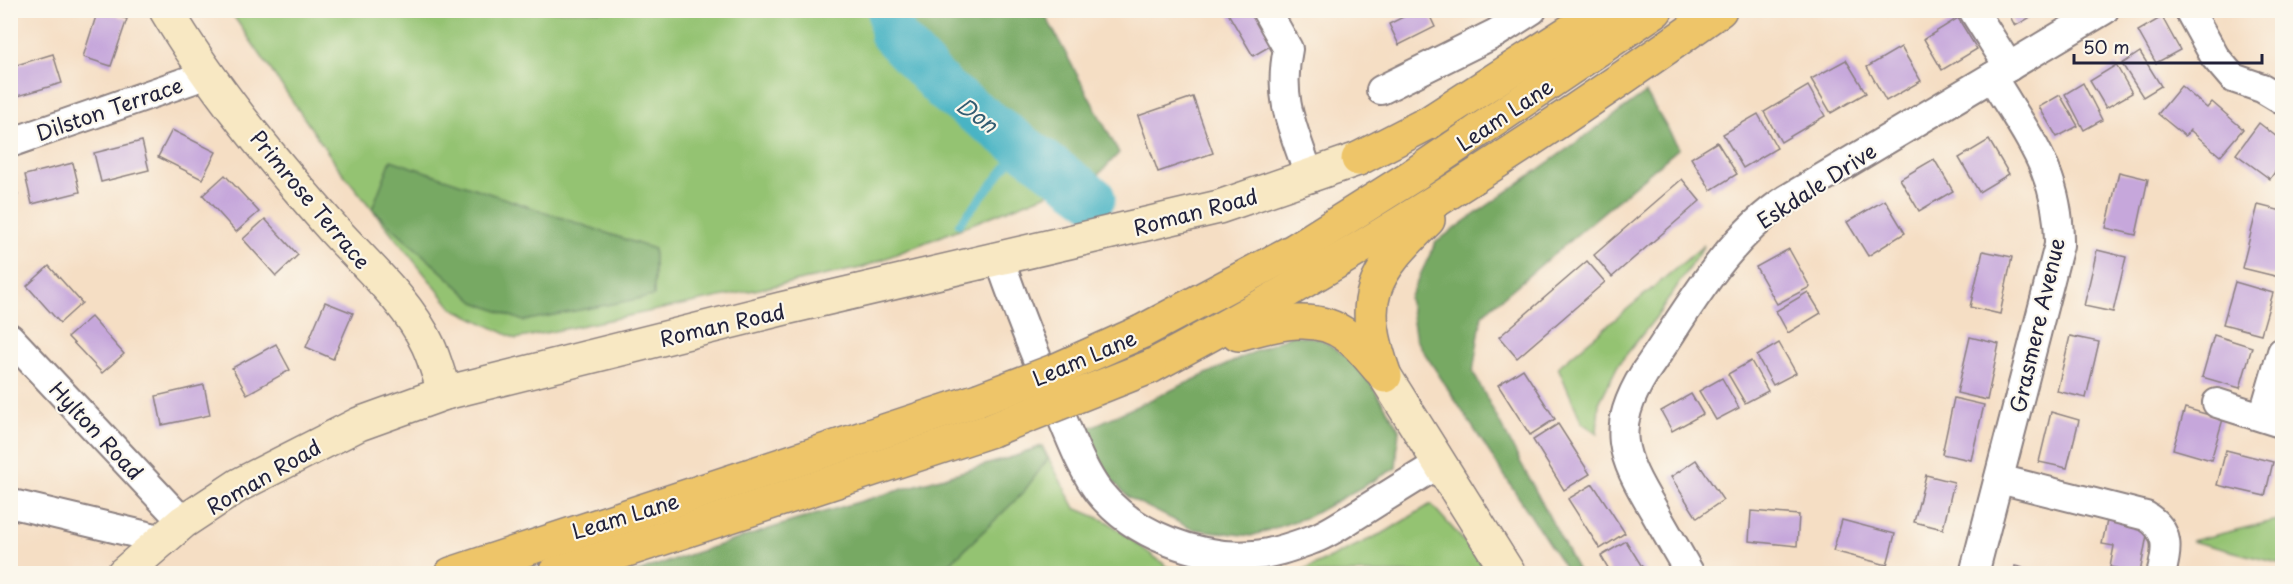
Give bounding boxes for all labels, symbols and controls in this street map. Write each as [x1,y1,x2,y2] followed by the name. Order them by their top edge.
[2074,27,2262,65] scale bar
[2083,33,2130,60] text: 50 m
[31,68,187,148] street label: Dilston Terrace
[1449,70,1559,158] street label: Leam Lane
[951,88,1006,141] water label: Don
[243,123,379,275] street label: Primrose Terrace
[1750,134,1882,236] street label: Eskdale Drive
[1129,179,1261,243] street label: Roman Road
[2000,234,2072,416] street label: Grasmere Avenue
[656,294,788,354] street label: Roman Road
[1027,321,1141,393] street label: Leam Lane
[43,373,151,487] street label: Hylton Road
[200,430,326,522] street label: Roman Road
[567,484,683,546] street label: Leam Lane

